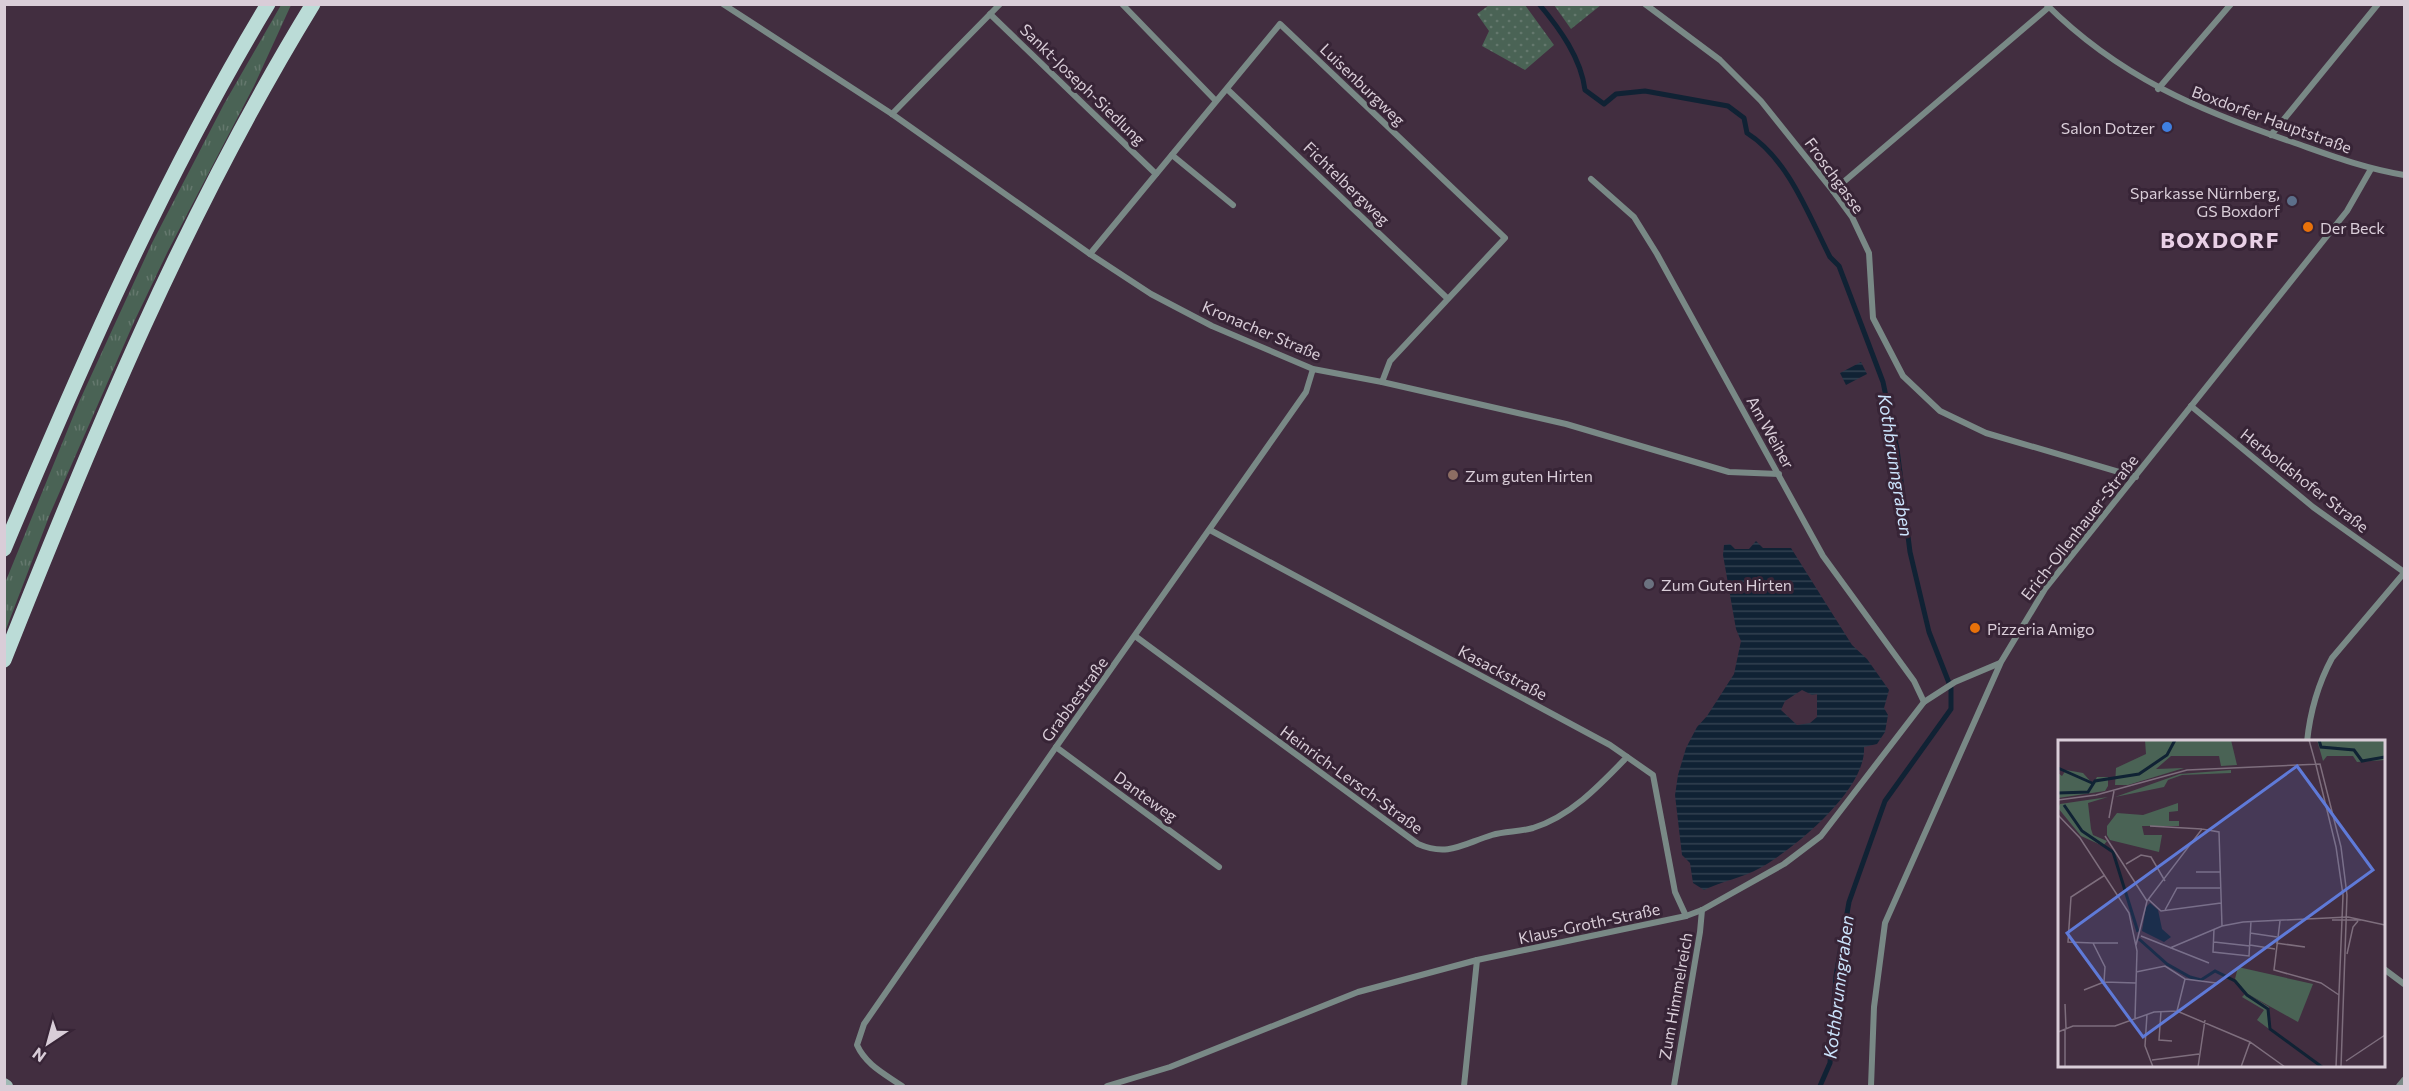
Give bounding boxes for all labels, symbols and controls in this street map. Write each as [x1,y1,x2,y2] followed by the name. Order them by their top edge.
[1017,19,1150,149] street label: Sankt-Joseph-Siedlung
[1317,39,1409,129] street label: Luisenburgweg
[2190,81,2354,157] street label: Boxdorfer Hauptstraße
[2061,118,2156,137] place label: Salon Dotzer
[2160,120,2174,134] marker: Salon Dotzer
[1801,134,1869,216] street label: Froschgasse
[1300,137,1394,229] street label: Fichtelbergweg
[2130,183,2281,220] place label: Sparkasse Nürnberg, GS Boxdorf
[2285,194,2299,208] marker: Sparkasse Nürnberg, GS Boxdorf
[2320,218,2385,237] place label: Der Beck
[2301,220,2315,234] marker: Der Beck
[2160,226,2280,253] district label: BOXDORF
[1200,296,1324,364] street label: Kronacher Straße
[1743,392,1799,472] street label: Am Weiher
[1874,392,1918,538] water label: Kothbrunngraben
[2237,424,2373,536] street label: Herboldshofer Straße
[2016,451,2142,603] street label: Erich-Ollenhauer-Straße
[1465,466,1593,485] place label: Zum guten Hirten
[1446,468,1460,482] marker: Zum guten Hirten
[1661,575,1792,594] place label: Zum Guten Hirten
[1642,577,1656,591] marker: Zum Guten Hirten
[1987,619,2095,638] place label: Pizzeria Amigo
[1968,621,1982,635] marker: Pizzeria Amigo
[1455,641,1551,703] street label: Kasackstraße
[1037,653,1111,745] street label: Grabbestraße
[1277,721,1427,837] street label: Heinrich-Lersch-Straße
[2058,740,2385,1067] inset map
[1111,767,1182,826] street label: Danteweg
[1516,899,1662,947] street label: Klaus-Groth-Straße
[1818,914,1858,1060] water label: Kothbrunngraben
[1654,931,1696,1061] street label: Zum Himmelreich
[18,1013,78,1073] north arrow
[28,1044,49,1067] text: N

